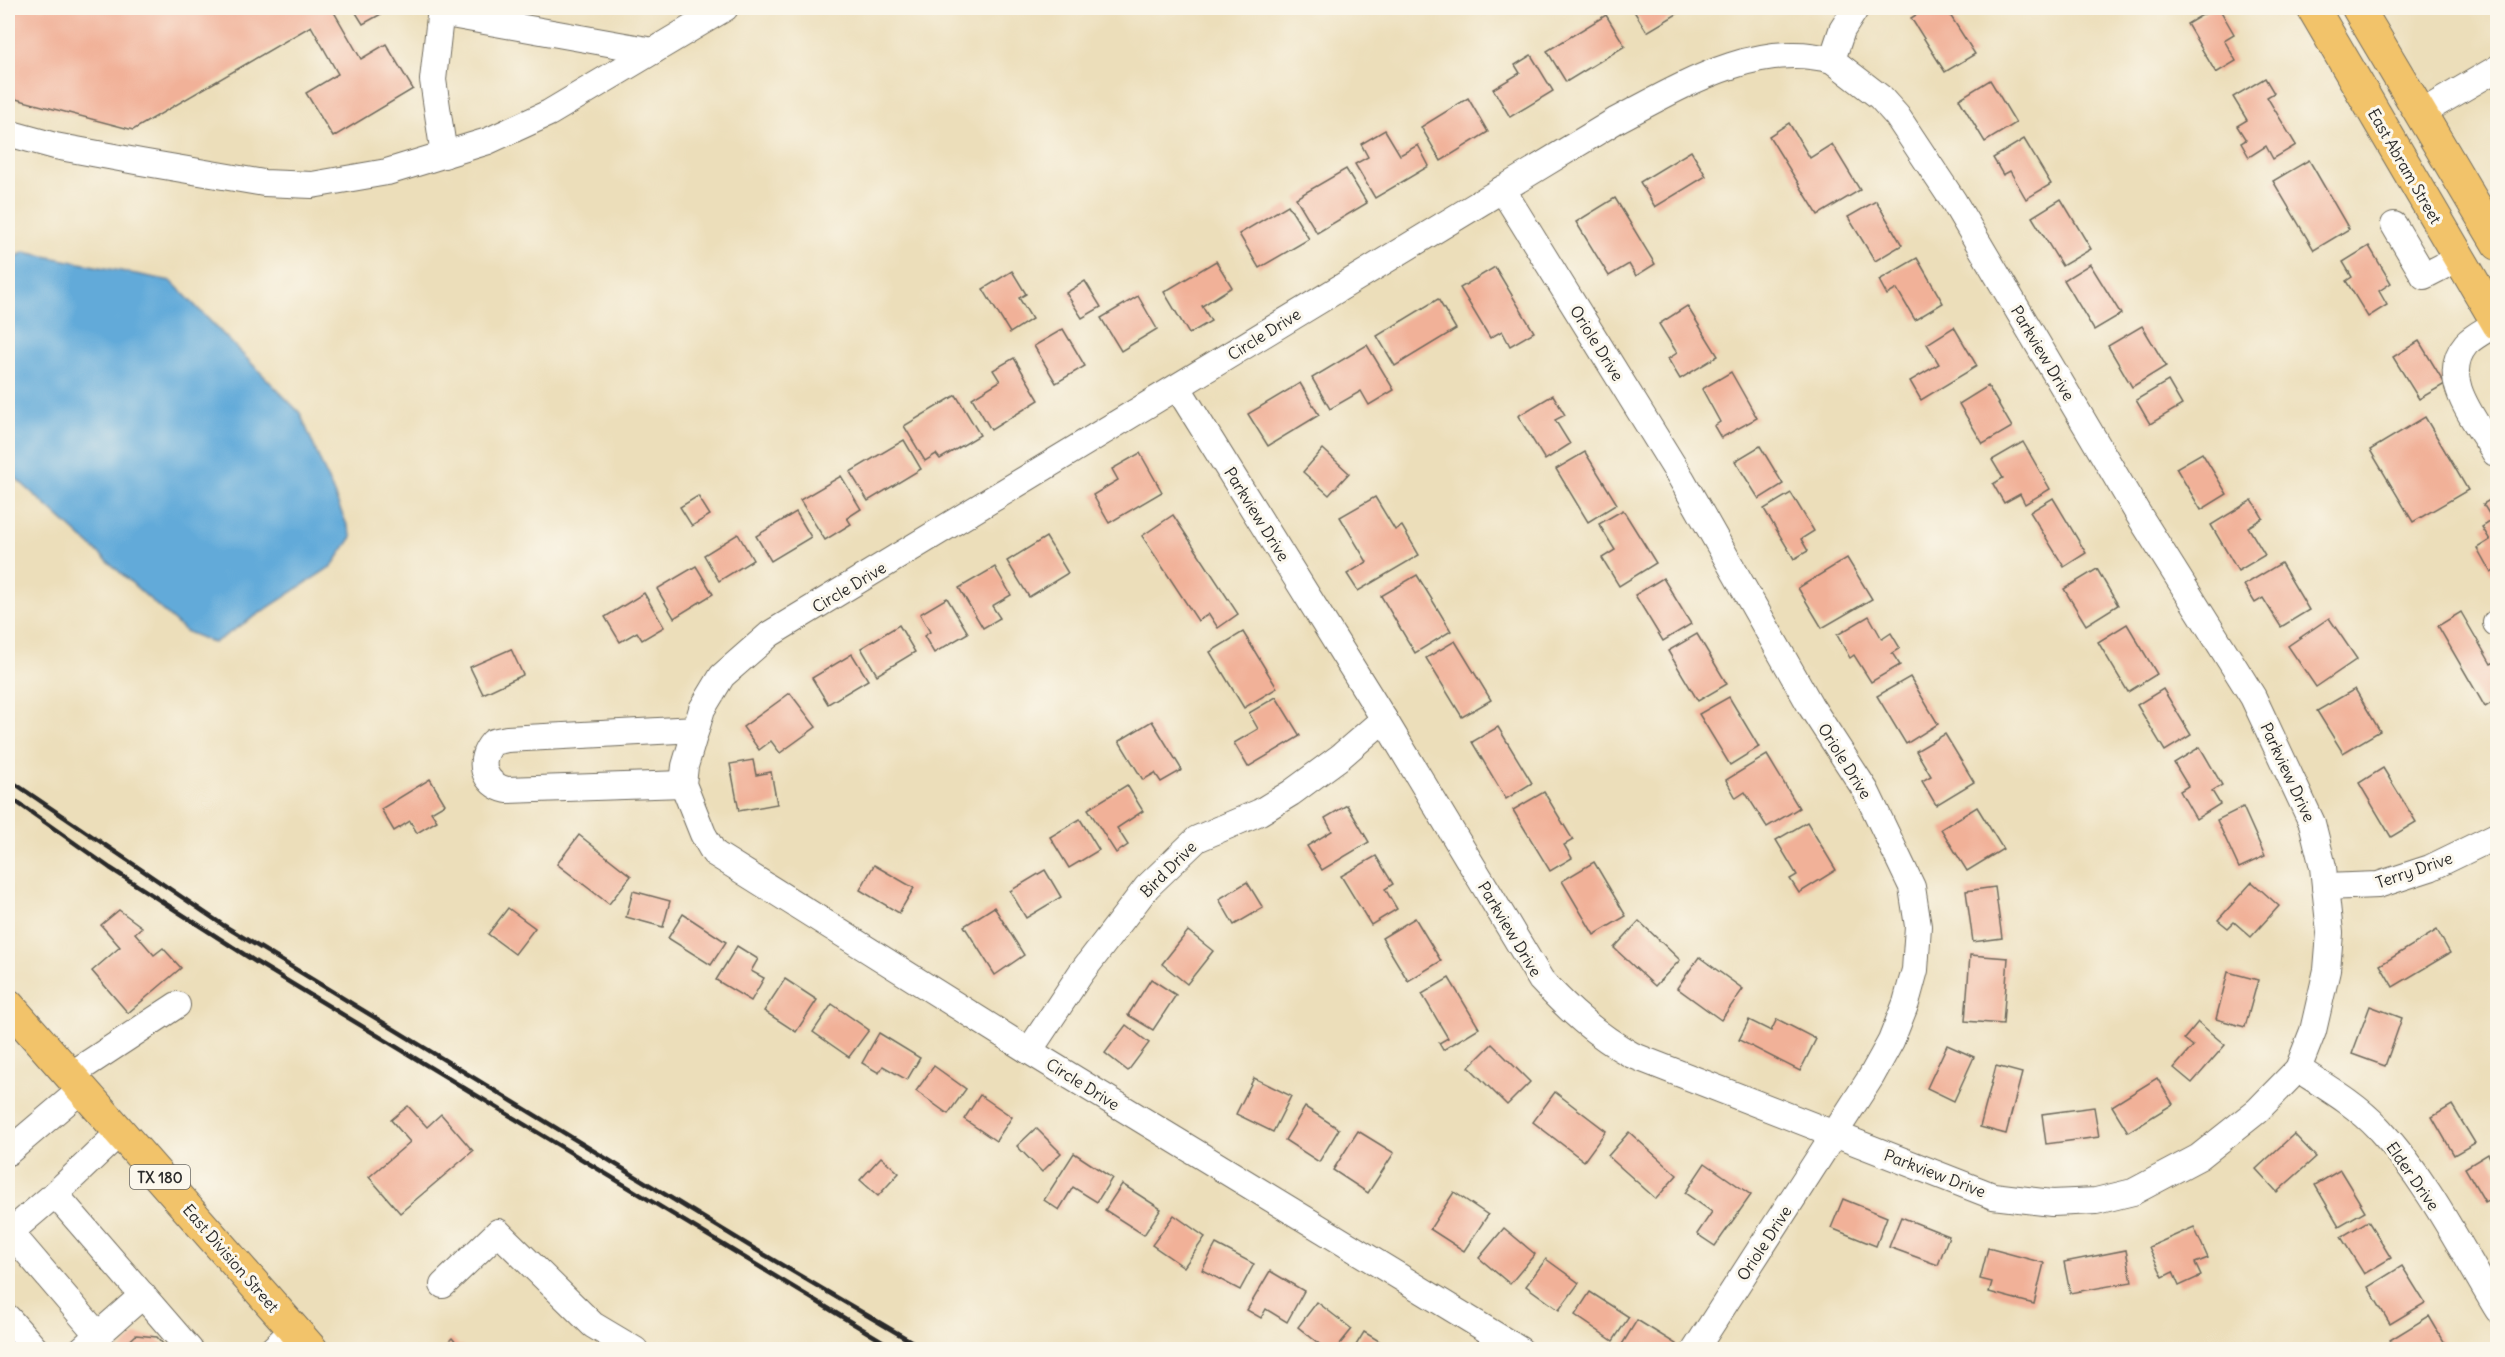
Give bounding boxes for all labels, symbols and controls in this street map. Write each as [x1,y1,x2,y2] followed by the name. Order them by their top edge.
[2364,105,2446,228] street label: East Abram Street
[1566,302,1628,384] street label: Oriole Drive
[2007,302,2079,404] street label: Parkview Drive
[1224,304,1304,364] street label: Circle Drive
[1220,463,1294,565] street label: Parkview Drive
[808,557,890,617] street label: Circle Drive
[2256,719,2320,825] street label: Parkview Drive
[1814,720,1876,802] street label: Oriole Drive
[1136,837,1200,901] street label: Bird Drive
[2373,848,2455,892] street label: Terry Drive
[1474,878,1546,980] street label: Parkview Drive
[1043,1054,1123,1114] street label: Circle Drive
[2382,1138,2444,1214] street label: Elder Drive
[1881,1144,1989,1202] street label: Parkview Drive
[130,1165,190,1189] road number: TX 180
[179,1200,284,1317] street label: East Division Street
[1732,1202,1796,1284] street label: Oriole Drive

